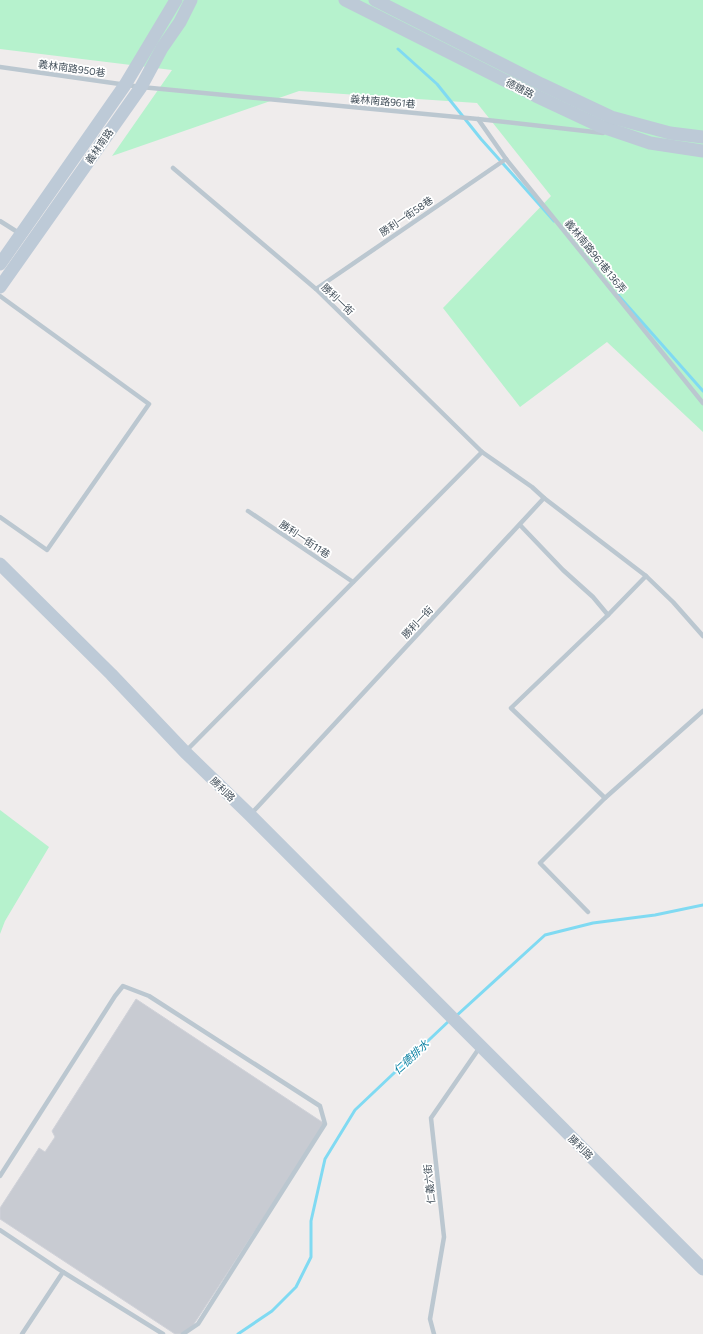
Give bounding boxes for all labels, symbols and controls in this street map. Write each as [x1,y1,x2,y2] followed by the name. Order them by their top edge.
[37,57,106,80] street label: 義林南路950巷
[503,76,536,101] street label: 德糖路
[350,92,416,111] street label: 義林南路961巷
[83,126,116,166] street label: 義林南路
[377,194,436,239] street label: 勝利一街58巷
[562,217,629,296] street label: 義林南路961巷136弄
[319,281,357,318] street label: 勝利一街
[277,518,333,561] street label: 勝利一街11巷
[399,603,436,641] street label: 勝利一街
[207,774,238,804] street label: 勝利路
[391,1037,433,1077] water label: 仁德排水
[565,1132,596,1163] street label: 勝利路
[421,1163,438,1205] street label: 仁義六街

